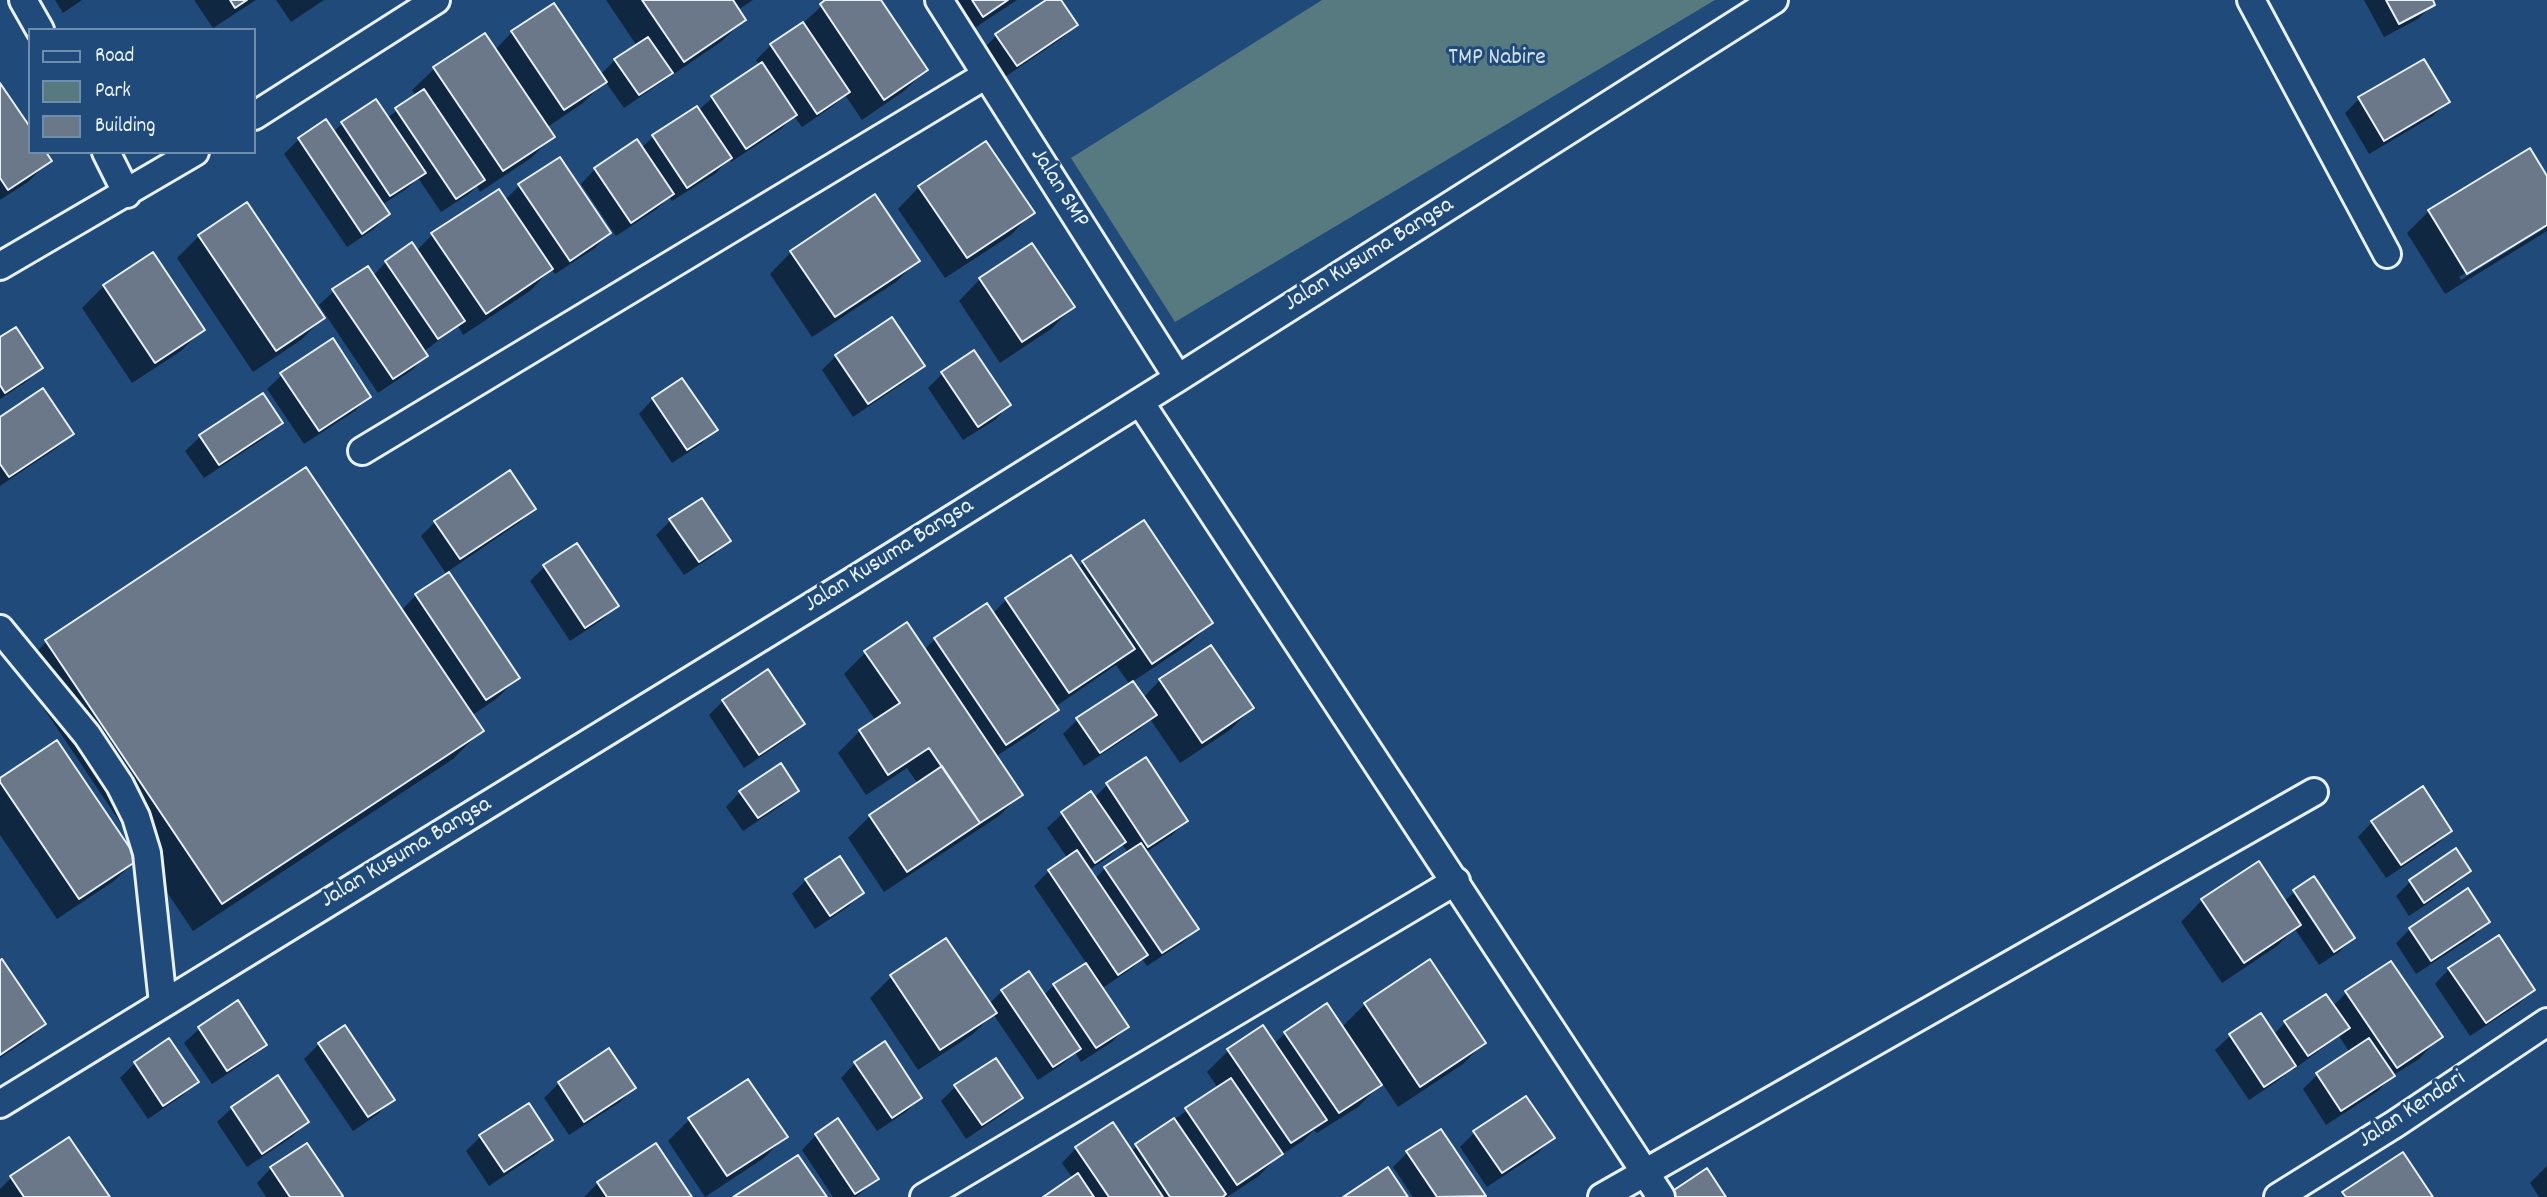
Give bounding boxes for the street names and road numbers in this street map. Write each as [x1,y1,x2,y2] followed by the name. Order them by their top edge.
[1022,144,1094,234] street label: Jalan SMP
[1280,192,1460,320] street label: Jalan Kusuma Bangsa
[800,493,980,621] street label: Jalan Kusuma Bangsa
[316,792,498,916] street label: Jalan Kusuma Bangsa
[2354,1066,2472,1156] street label: Jalan Kendari

